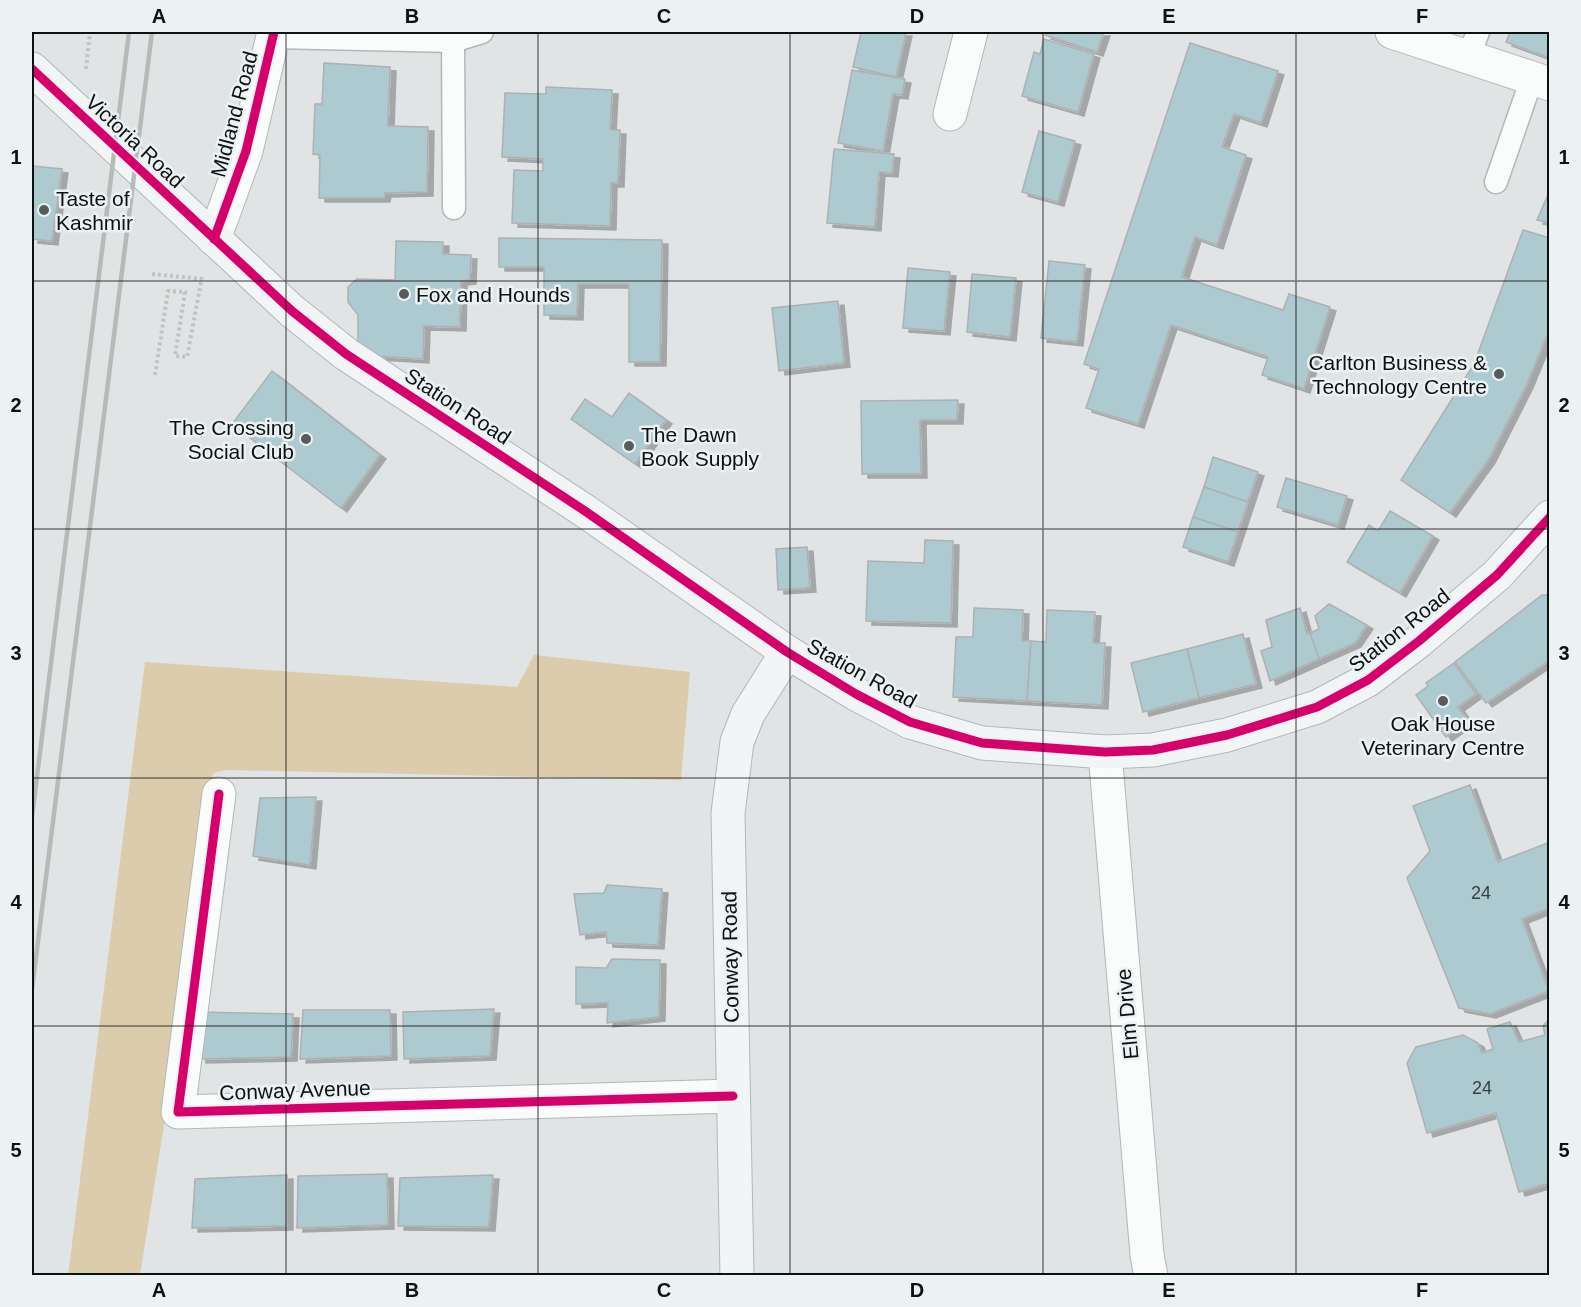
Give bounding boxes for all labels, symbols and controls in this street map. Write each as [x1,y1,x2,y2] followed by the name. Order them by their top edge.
[152,5,166,27] text: A
[405,5,419,27] text: B
[657,5,671,27] text: C
[910,5,924,27] text: D
[1162,5,1176,27] text: E
[1416,5,1428,27] text: F
[206,48,262,180] street label: Midland Road
[81,90,189,192] street label: Victoria Road
[10,146,22,168] text: 1
[1558,146,1570,168] text: 1
[56,187,133,234] place label: Taste of Kashmir
[37,203,51,217] marker: Taste of Kashmir
[416,283,570,306] place label: Fox and Hounds
[397,287,411,301] marker: Fox and Hounds
[1308,351,1487,398] place label: Carlton Business & Technology Centre
[401,363,515,449] street label: Station Road
[1492,367,1506,381] marker: Carlton Business & Technology Centre
[10,394,22,416] text: 2
[1558,394,1570,416] text: 2
[169,416,294,463] place label: The Crossing Social Club
[641,423,759,470] place label: The Dawn Book Supply
[299,432,313,446] marker: The Crossing Social Club
[622,439,636,453] marker: The Dawn Book Supply
[1344,584,1454,676] street label: Station Road
[803,634,921,712] street label: Station Road
[10,642,22,664] text: 3
[1558,642,1570,664] text: 3
[1436,694,1450,708] marker: Oak House Veterinary Centre
[1361,712,1525,759] place label: Oak House Veterinary Centre
[1471,883,1491,903] house number: 24
[10,891,22,913] text: 4
[717,891,743,1023] street label: Conway Road
[1558,891,1570,913] text: 4
[1112,968,1142,1060] street label: Elm Drive
[219,1076,371,1104] street label: Conway Avenue
[1472,1078,1492,1098] house number: 24
[10,1139,22,1161] text: 5
[1558,1139,1570,1161] text: 5
[152,1279,166,1301] text: A
[405,1279,419,1301] text: B
[657,1279,671,1301] text: C
[910,1279,924,1301] text: D
[1162,1279,1176,1301] text: E
[1416,1279,1428,1301] text: F

